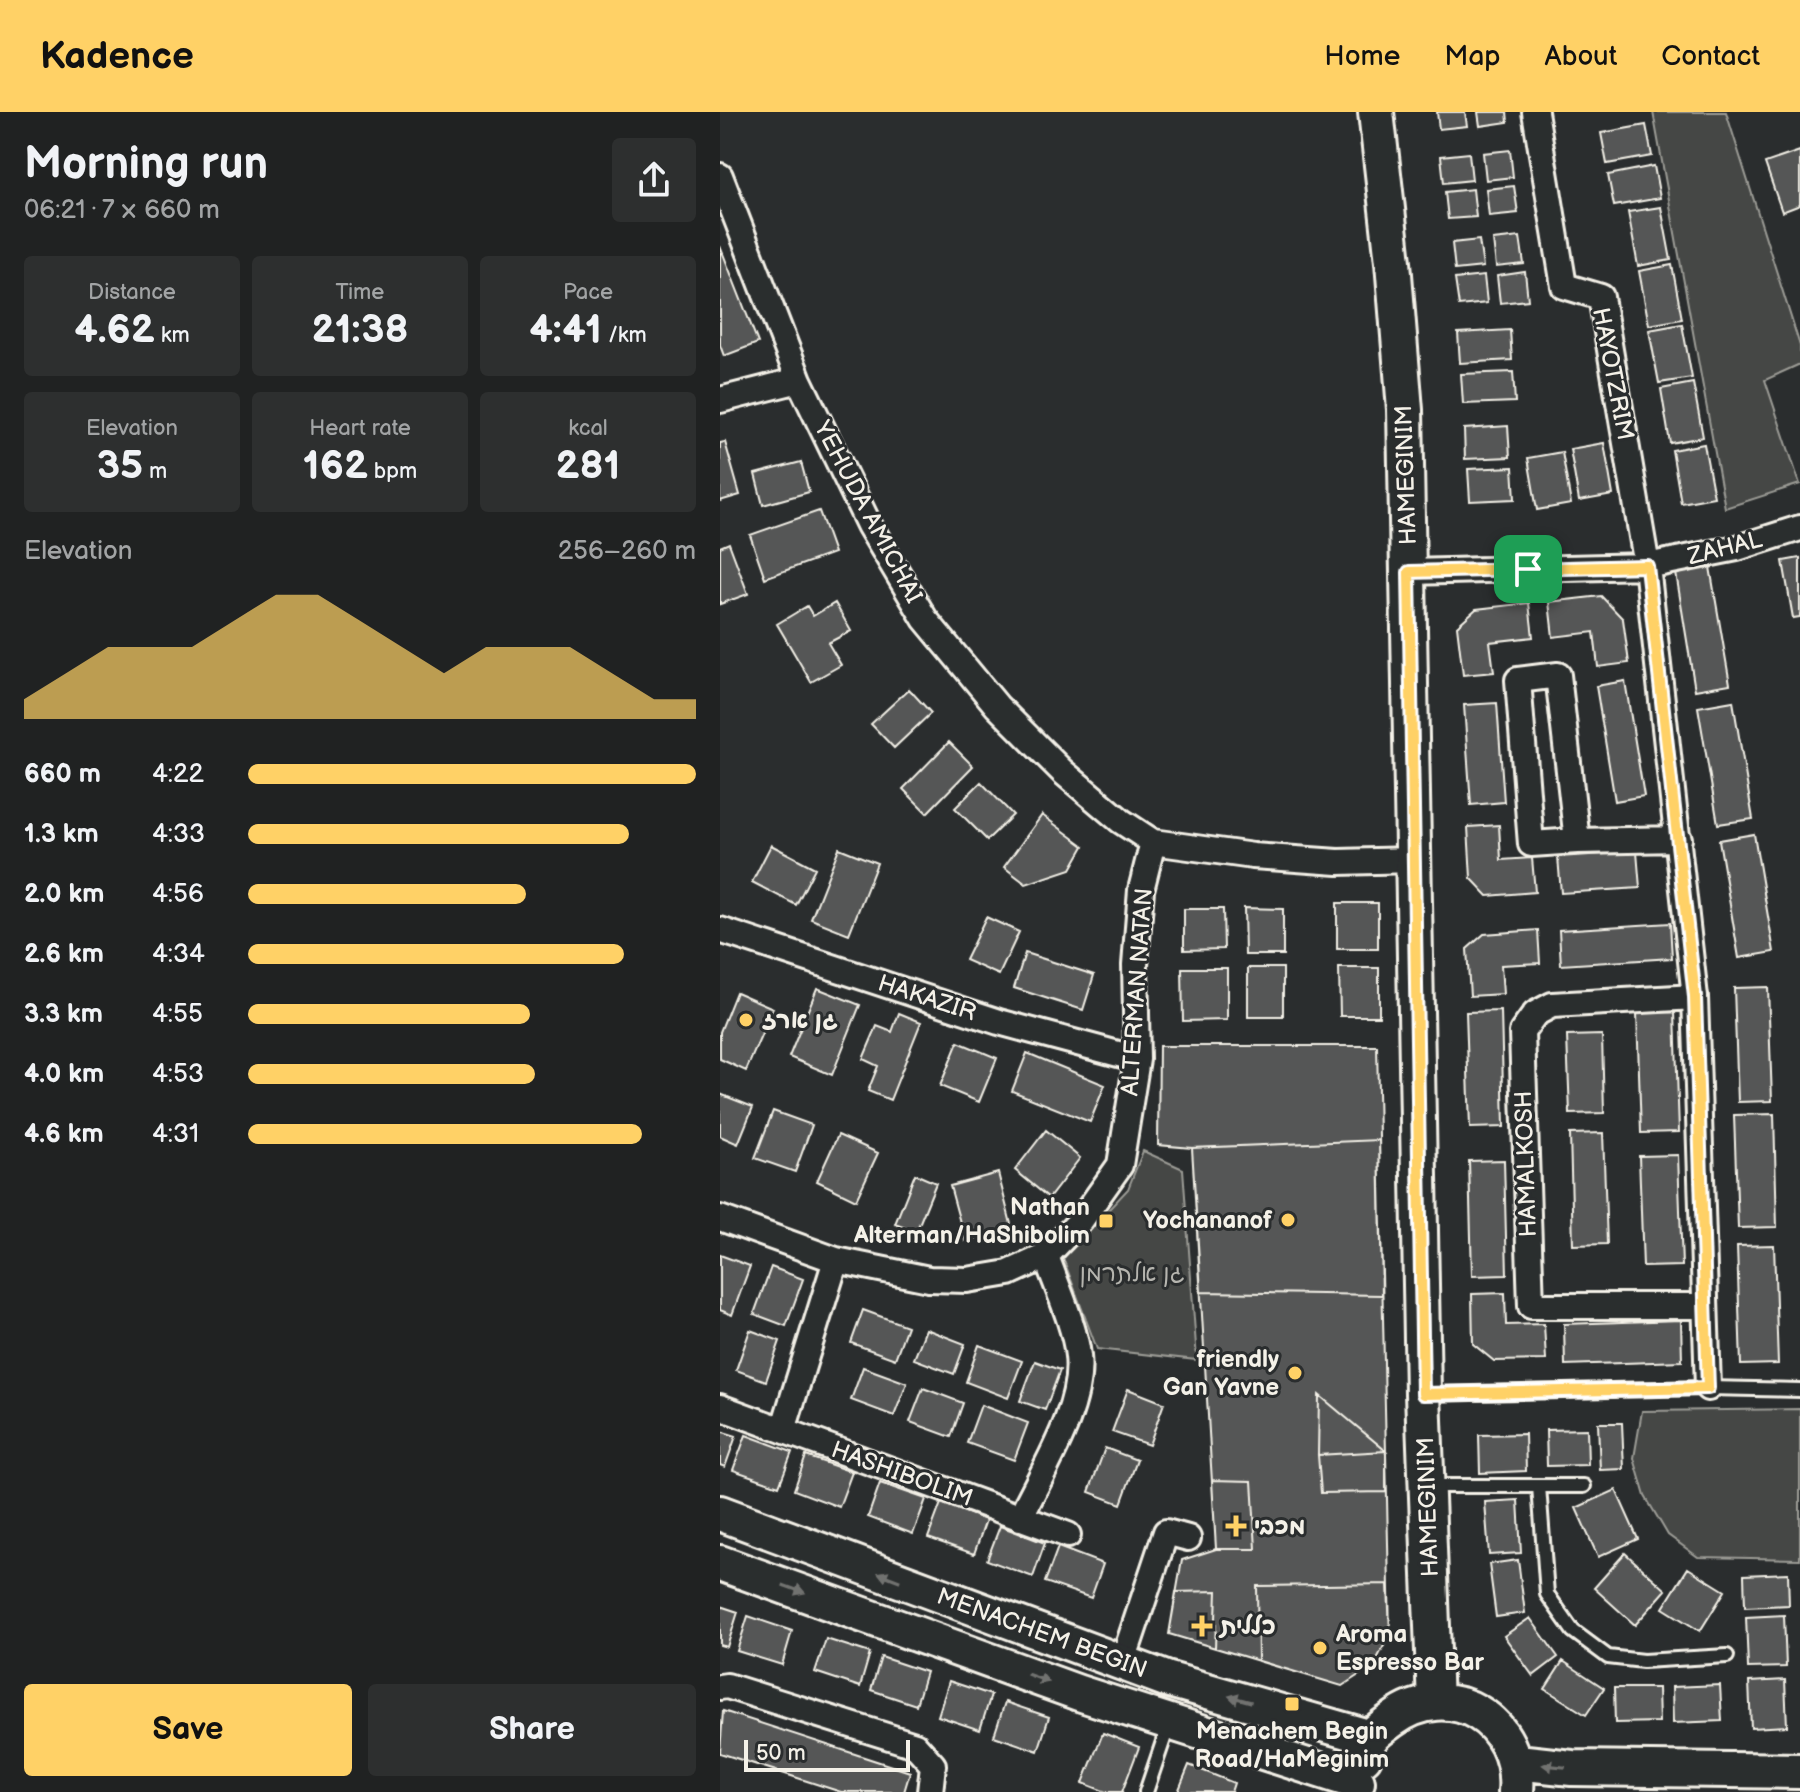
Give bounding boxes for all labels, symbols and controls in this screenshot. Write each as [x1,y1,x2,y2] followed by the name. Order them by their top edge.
[40,34,194,79] text: Kadence
[1324,40,1400,73] text: Home
[1444,40,1501,73] text: Map
[1545,40,1617,73] text: About
[1661,40,1760,73] text: Contact
[24,138,268,191] text: Morning run
[612,138,696,222] button: share
[24,195,220,226] text: 06:21 · 7 × 660 m
[88,279,176,306] text: Distance
[336,279,384,306] text: Time
[563,279,613,306] text: Pace
[1586,305,1640,443] street label: HAYOTZRIM
[74,306,155,354] text: 4.62
[312,306,408,354] text: 21:38
[529,306,602,354] text: 4:41
[155,322,190,349] text: km
[602,322,647,349] text: /km
[1389,404,1423,546] street label: HAMEGINIM
[86,415,178,442] text: Elevation
[309,415,411,442] text: Heart rate
[568,415,608,442] text: kcal
[807,415,928,608] street label: YEHUDA AMICHAI
[97,442,143,490] text: 35
[303,442,368,490] text: 162
[556,442,620,490] text: 281
[143,458,167,485] text: m
[368,458,417,485] text: bpm
[1684,525,1765,571] street label: ZAHAL
[1494,535,1562,603] pin
[24,536,132,567] text: Elevation
[558,536,696,567] text: 256–260 m
[1506,547,1550,591] icon: arrive
[24,759,101,790] text: 660 m
[152,759,204,790] text: 4:22
[24,819,99,850] text: 1.3 km
[152,819,205,850] text: 4:33
[24,879,104,910] text: 2.0 km
[152,879,204,910] text: 4:56
[1115,887,1159,1097] street label: ALTERMAN NATAN
[24,939,104,970] text: 2.6 km
[152,939,205,970] text: 4:34
[874,969,980,1027] street label: HAKAZIR
[24,999,103,1030] text: 3.3 km
[152,999,203,1030] text: 4:55
[762,1006,838,1035] place label: גן ארז
[737,1011,755,1029] marker: גן ארז
[24,1059,104,1090] text: 4.0 km
[152,1059,204,1090] text: 4:53
[1509,1090,1543,1238] street label: HAMALKOSH
[24,1119,104,1150] text: 4.6 km
[152,1119,199,1150] text: 4:31
[853,1193,1090,1250] place label: Nathan Alterman/HaShibolim
[1143,1206,1273,1235] place label: Yochananof
[1279,1211,1297,1229] marker: Yochananof
[1097,1212,1115,1230] marker: Nathan Alterman/HaShibolim
[1079,1259,1185,1288] park label: גן אלתרמן
[1163,1345,1279,1402] place label: friendly Gan Yavne
[1286,1364,1304,1382] marker: friendly Gan Yavne
[827,1435,977,1513] street label: HASHIBOLIM
[1411,1436,1445,1578] street label: HAMEGINIM
[1254,1512,1305,1541] place label: מכבי
[1225,1515,1247,1537] marker: מכבי
[877,1570,901,1583] one-way arrow
[933,1581,1151,1685] street label: MENACHEM BEGIN
[782,1583,806,1595] one-way arrow
[1218,1612,1276,1641] place label: כללית
[1191,1615,1213,1637] marker: כללית
[1335,1620,1484,1677] place label: Aroma Espresso Bar
[1311,1639,1329,1657] marker: Aroma Espresso Bar
[1026,1672,1050,1685] one-way arrow
[24,1684,352,1776] button: Save
[368,1684,696,1776] button: Share
[1227,1693,1252,1705] one-way arrow
[1283,1695,1301,1713] marker: Menachem Begin Road/HaMeginim
[1195,1717,1389,1774] place label: Menachem Begin Road/HaMeginim
[744,1736,910,1772] scale bar
[756,1740,806,1767] text: 50 m
[1541,1759,1566,1772] one-way arrow

